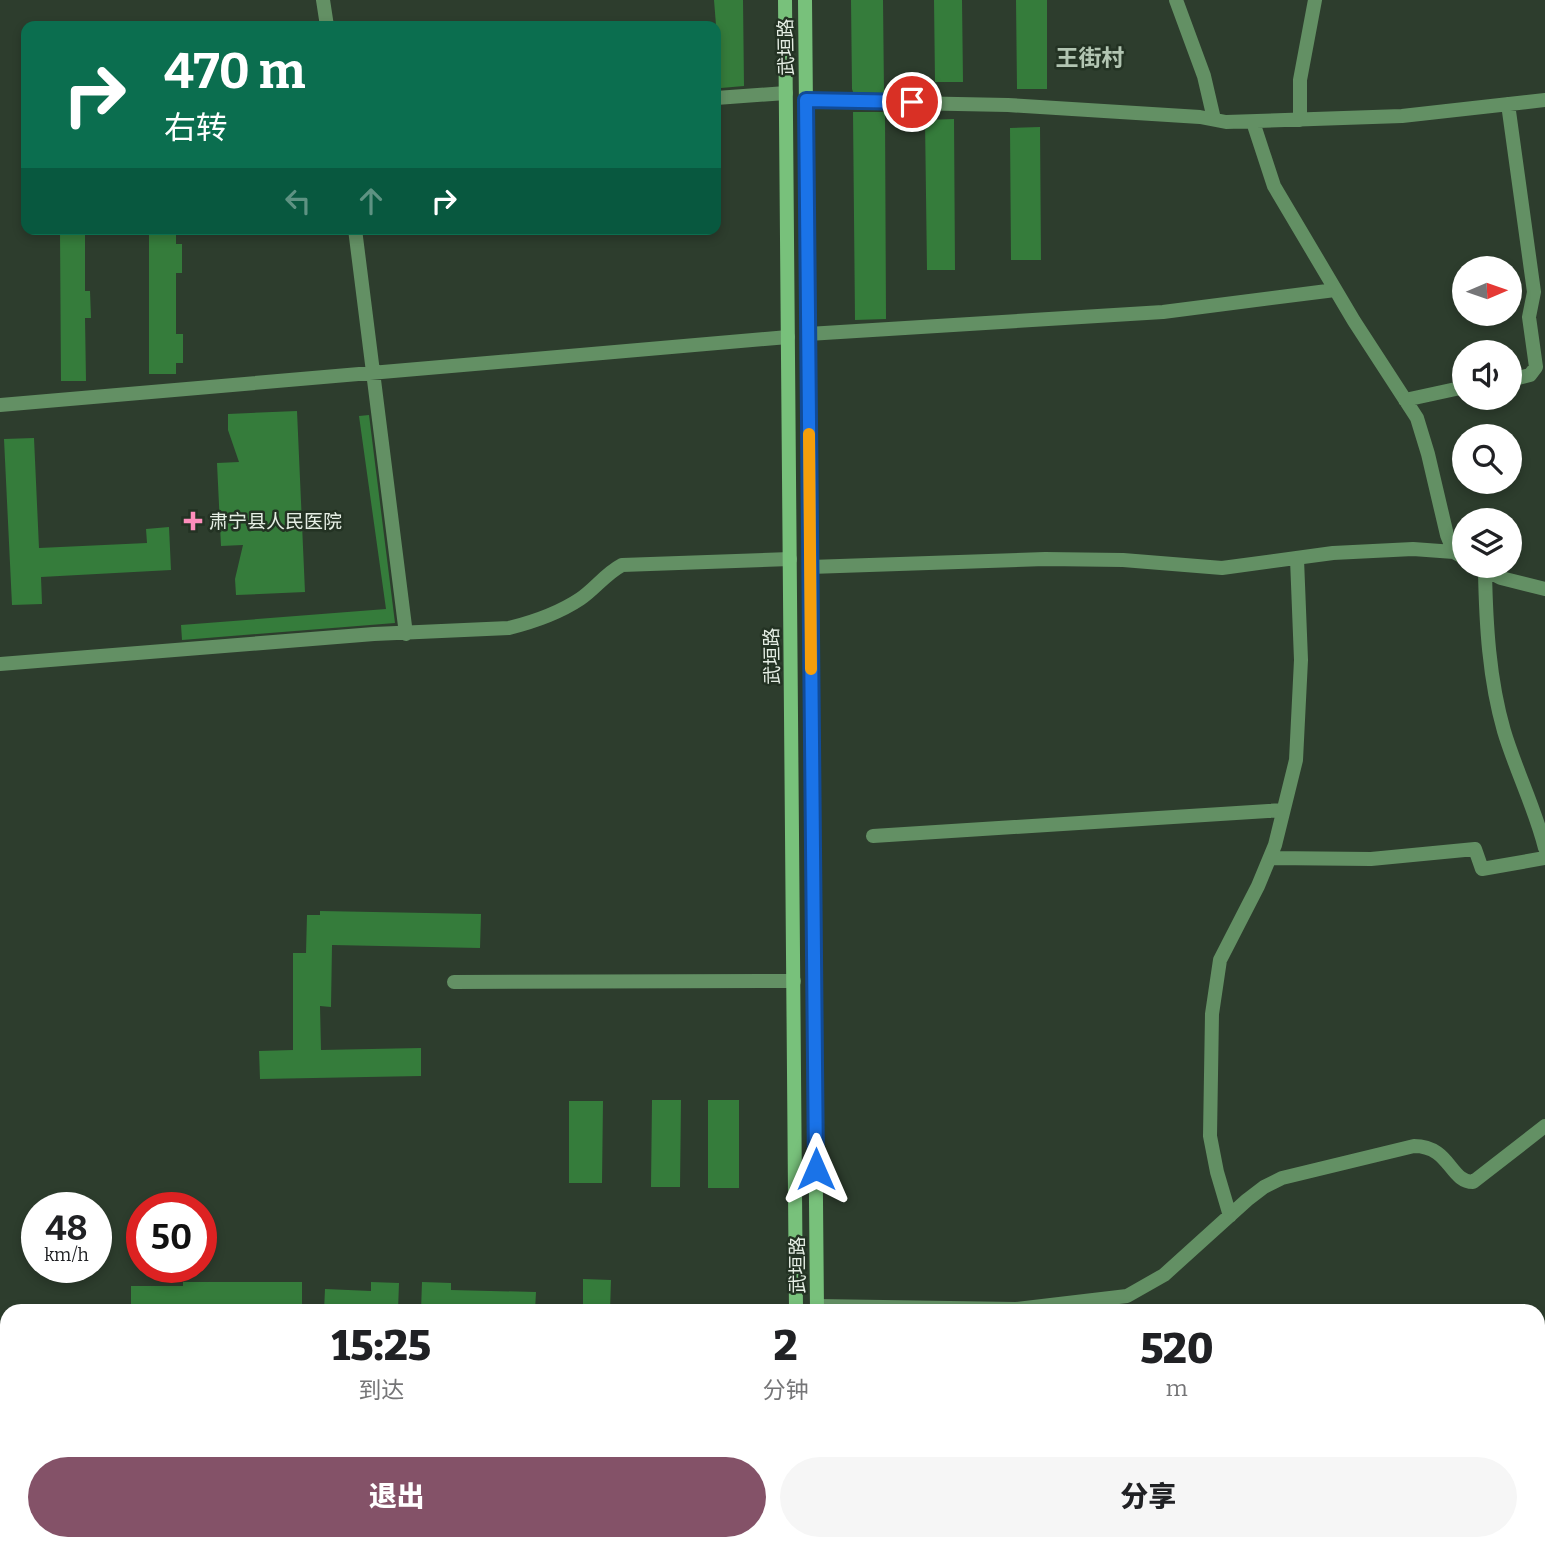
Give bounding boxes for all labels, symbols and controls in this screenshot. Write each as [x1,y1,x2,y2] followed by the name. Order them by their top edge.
[774,18,798,76] street label: 武垣路
[164,42,306,101] text: 470 m
[1056,44,1125,72] district label: 王街村
[49,49,140,140] icon: right
[882,72,942,132] pin
[893,83,931,121] icon: arrive
[164,109,228,147] text: 右转
[279,182,317,220] icon: left
[352,182,390,220] icon: ahead
[425,182,463,220] icon: right
[1452,256,1522,326] north arrow
[1452,256,1522,578] map controls
[1452,340,1522,410] button: sound
[1452,424,1522,494] button: search
[1452,508,1522,578] button: layers
[209,510,342,533] place label: 肃宁县人民医院
[183,511,203,531] marker: 肃宁县人民医院
[760,627,784,685] street label: 武垣路
[779,1132,853,1206] position arrow
[126,1192,217,1283] speed limit sign: 50
[45,1207,88,1249] text: 48
[786,1236,809,1294] street label: 武垣路
[44,1244,89,1266] text: km/h
[332,1321,431,1371] text: 15:25
[774,1321,798,1371] text: 2
[1140,1324,1213,1374] text: 520
[1166,1374,1188,1402] text: m
[358,1376,404,1404] text: 到达
[763,1376,809,1404] text: 分钟
[28,1457,766,1537] button: 退出
[780,1457,1517,1537] button: 分享

